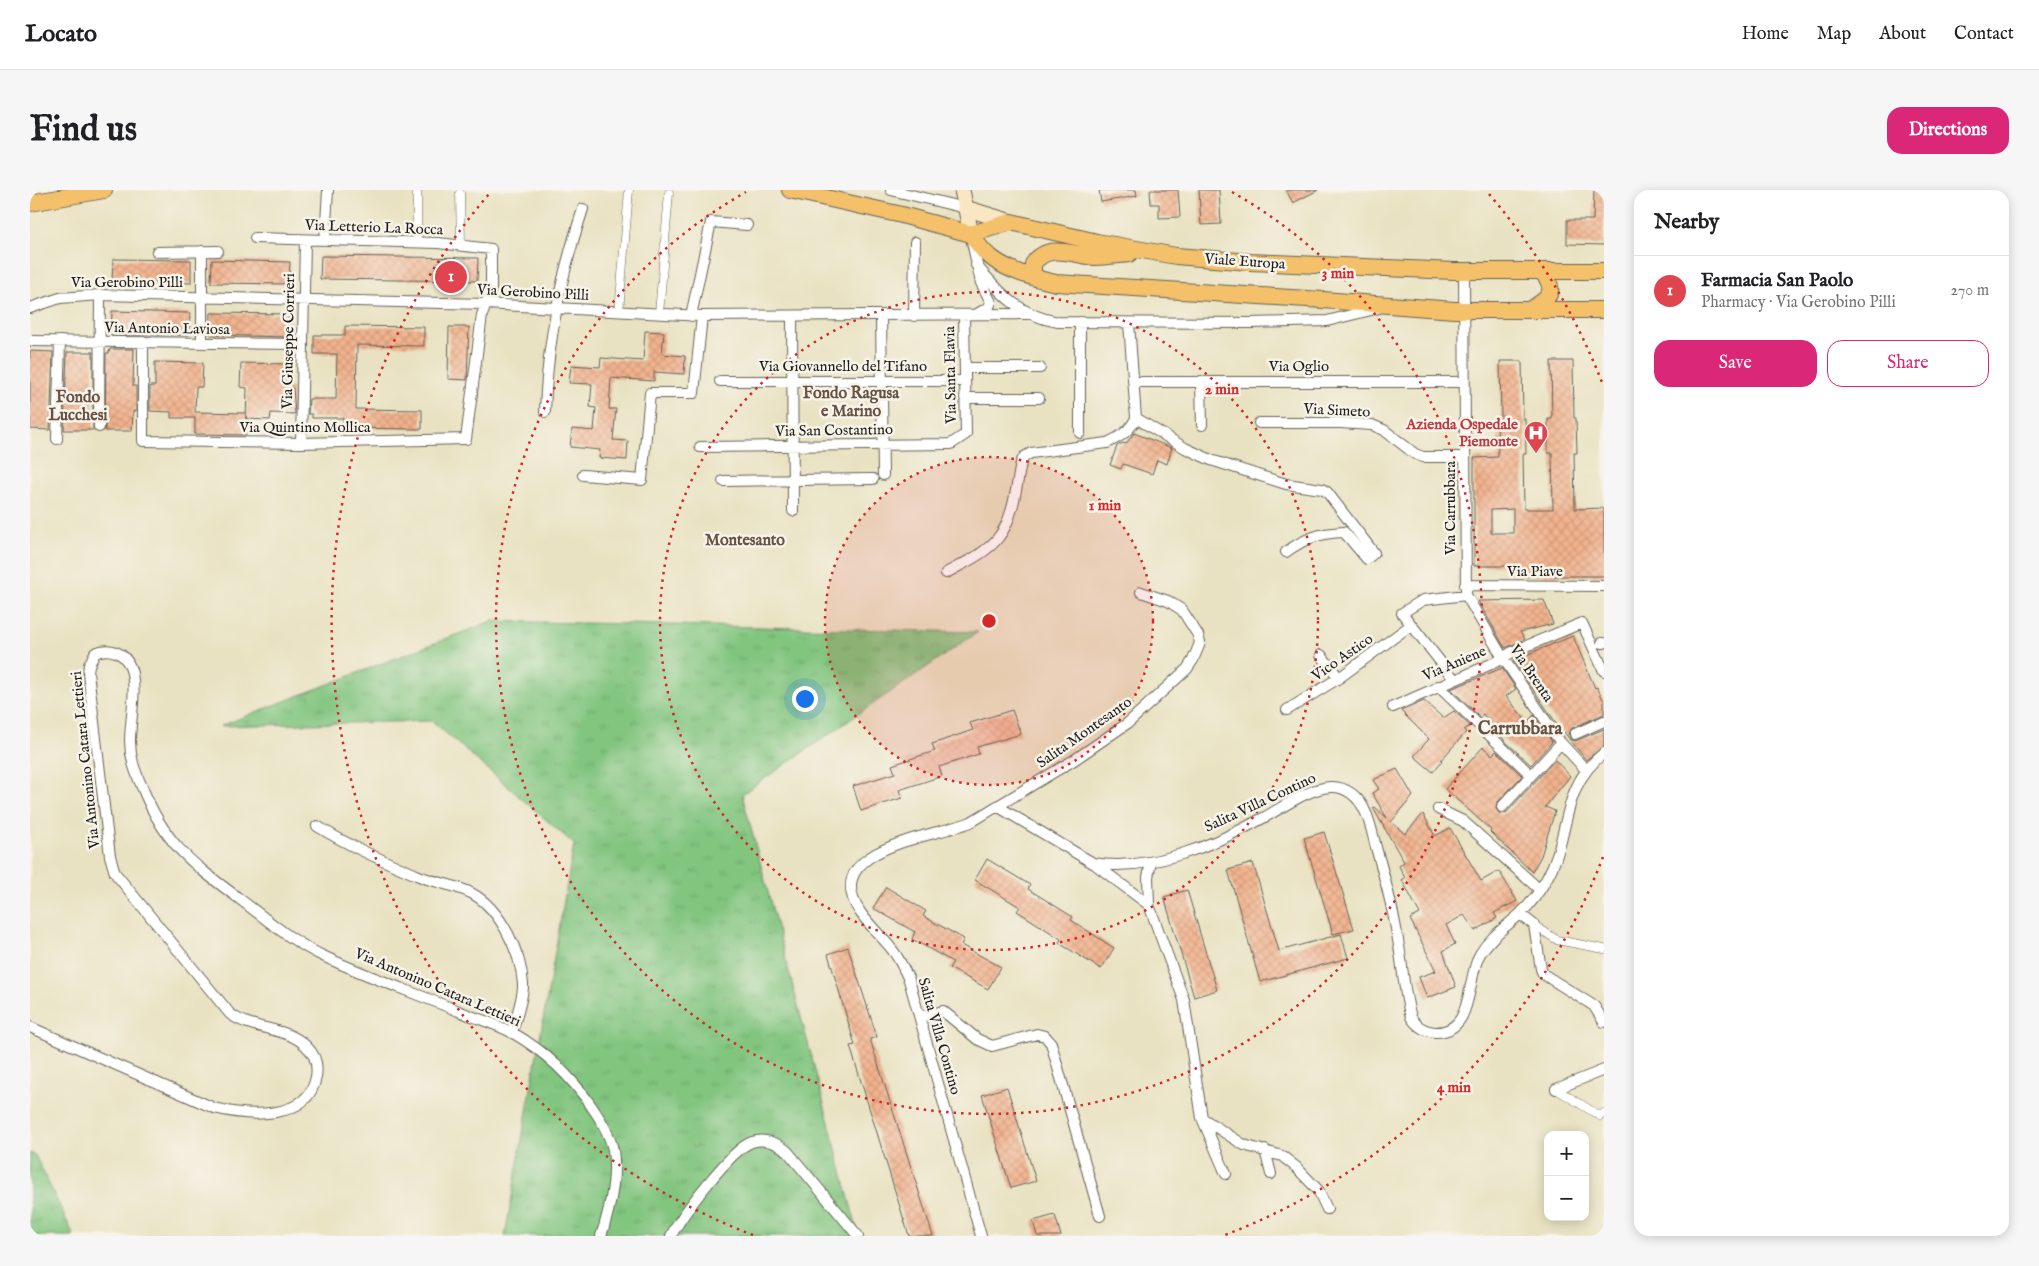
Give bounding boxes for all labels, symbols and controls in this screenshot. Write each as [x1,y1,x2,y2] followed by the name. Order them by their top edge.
[25,19,97,50] text: Locato
[1742,23,1789,46] text: Home
[1817,23,1851,46] text: Map
[1879,23,1926,46] text: About
[1954,23,2014,46] text: Contact
[1887,107,2009,154] button: Directions
[30,108,137,153] text: Find us
[1654,209,1719,236] text: Nearby
[303,216,444,239] street label: Via Letterio La Rocca
[1203,249,1286,274] street label: Viale Europa
[435,258,467,296] pin: 1
[1322,264,1354,283] text: 3 min
[1701,269,1853,293] text: Farmacia San Paolo
[70,273,183,292] street label: Via Gerobino Pilli
[278,273,299,410] street label: Via Giuseppe Corrieri
[475,280,590,305] street label: Via Gerobino Pilli
[1667,281,1673,301] text: 1
[1950,281,1989,301] text: 270 m
[1701,293,1896,313] text: Pharmacy · Via Gerobino Pilli
[103,318,230,339] street label: Via Antonio Laviosa
[940,325,961,425] street label: Via Santa Flavia
[1654,340,1817,387] button: Save
[1827,340,1989,387] button: Share
[758,357,927,376] street label: Via Giovannello del Tifano
[1268,357,1329,376] street label: Via Oglio
[1205,380,1239,399] text: 2 min
[803,384,900,422] district label: Fondo Ragusa e Marino
[48,388,108,426] district label: Fondo Lucchesi
[1302,399,1371,422] street label: Via Simeto
[1405,415,1518,451] place label: Azienda Ospedale Piemonte
[238,418,371,437] street label: Via Quintino Mollica
[774,420,893,441] street label: Via San Costantino
[1523,420,1549,454] hospital icon: Azienda Ospedale Piemonte
[1441,460,1460,556] street label: Via Carrubbara
[1089,496,1121,515] text: 1 min
[705,531,785,551] district label: Montesanto
[1506,562,1563,581] street label: Via Piave
[980,612,998,630] centre of rings
[1307,629,1377,686] street label: Vico Astico
[1505,640,1558,706] street label: Via Brenta
[1419,642,1489,686] street label: Via Aniene
[67,670,104,851] street label: Via Antonino Catara Lettieri
[792,686,818,712] your location
[1033,693,1136,772] street label: Salita Montesanto
[1478,718,1564,741] district label: Carrubbara
[1201,768,1319,837] street label: Salita Villa Contino
[351,943,524,1031] street label: Via Antonino Catara Lettieri
[914,975,965,1097] street label: Salita Villa Contino
[1437,1078,1471,1097] text: 4 min
[1544,1131,1589,1221] map controls
[1544,1131,1589,1176] button: +
[1544,1176,1589,1221] button: −

